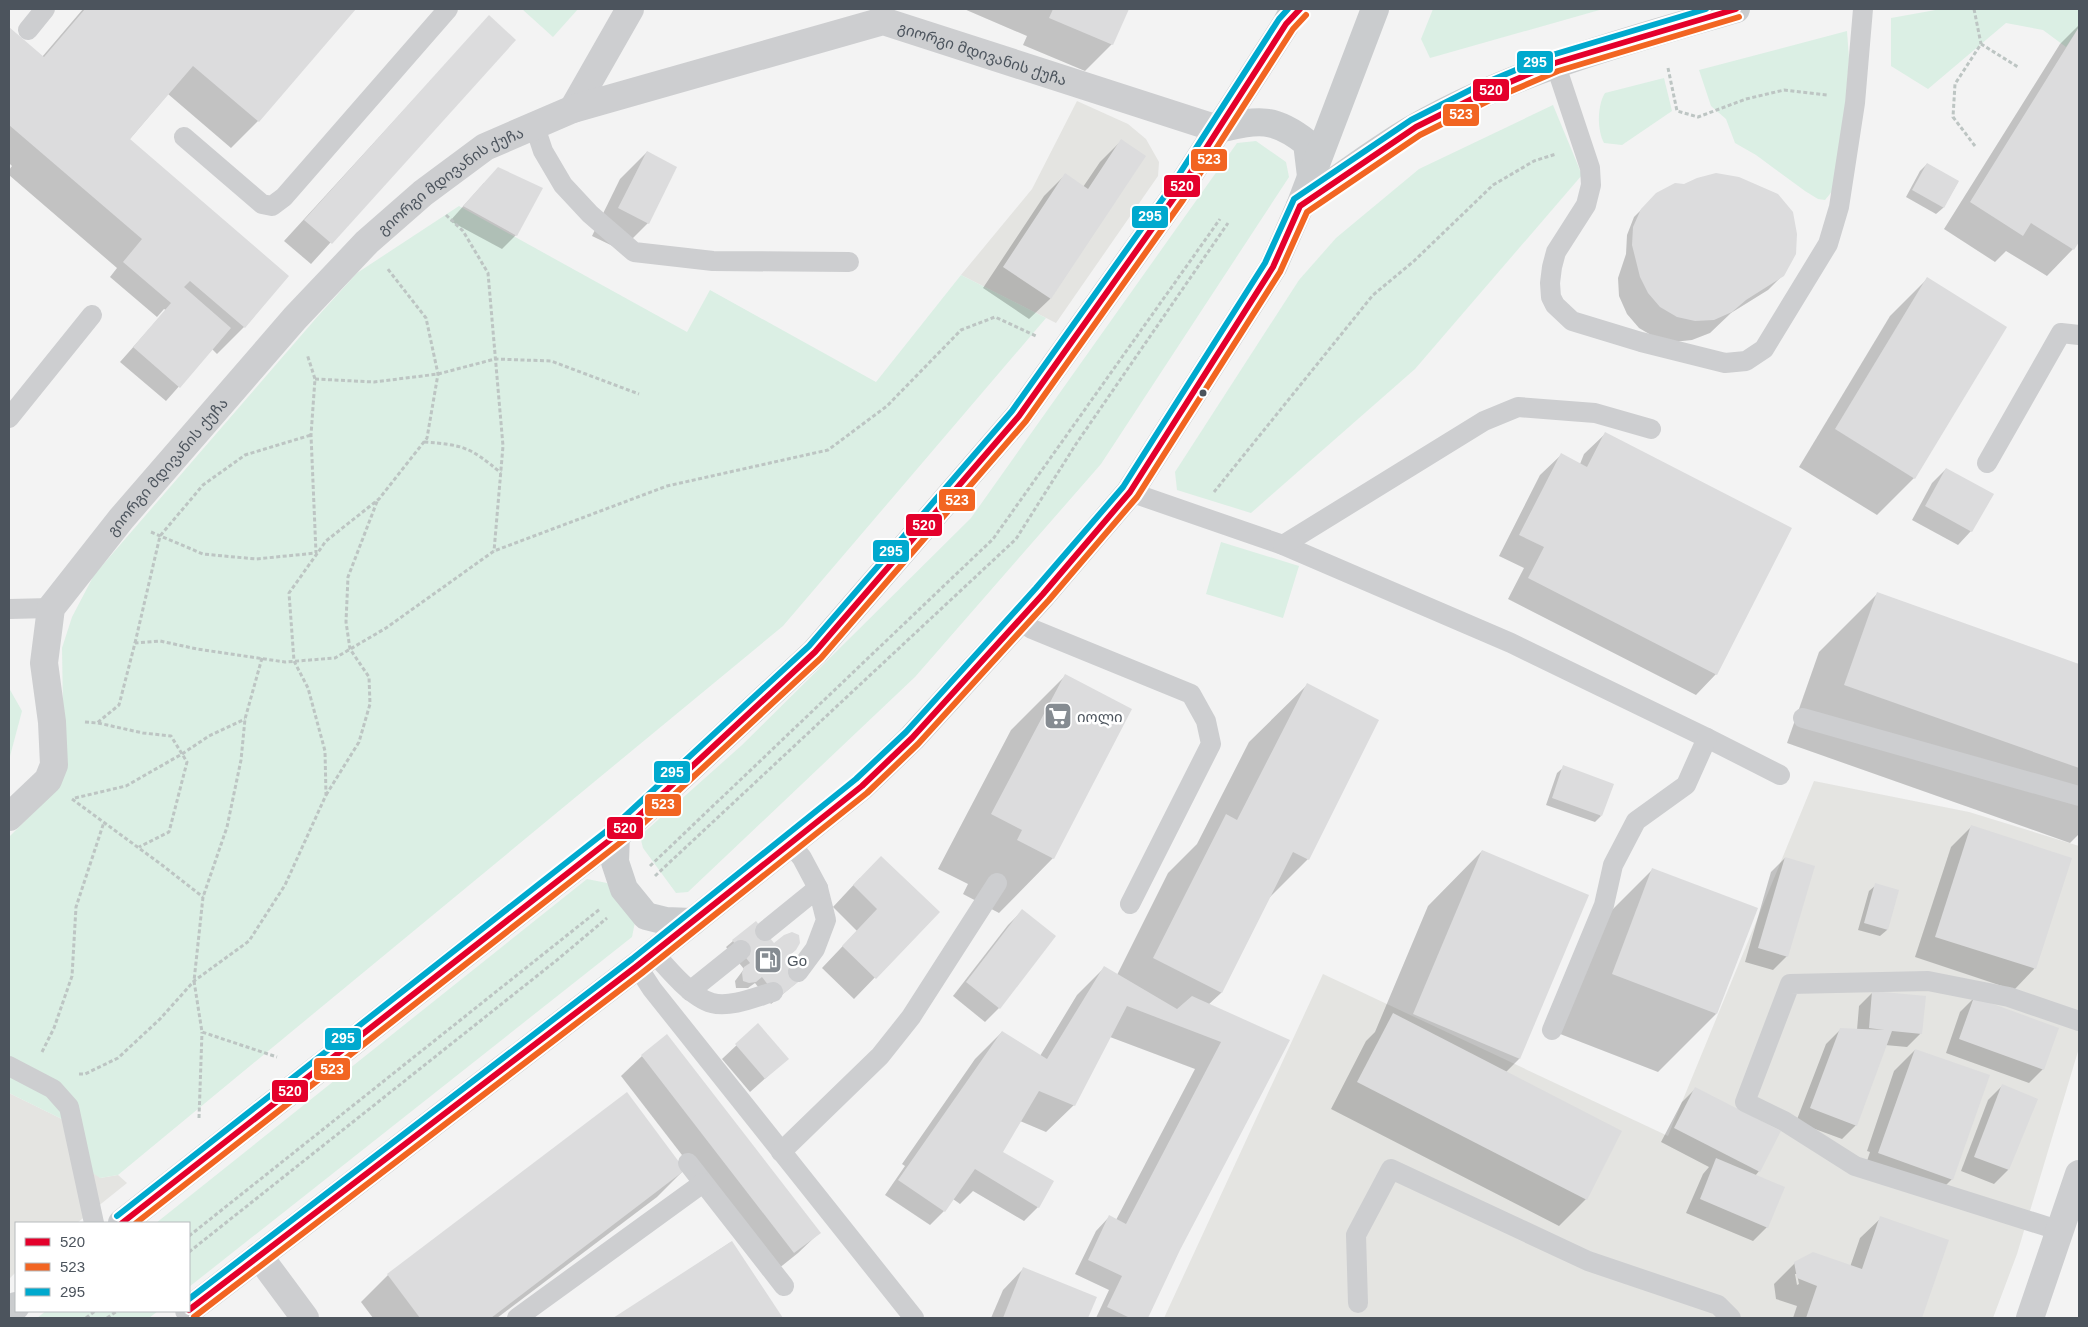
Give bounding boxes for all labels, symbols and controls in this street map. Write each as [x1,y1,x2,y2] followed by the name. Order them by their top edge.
[896,18,1069,88] street label: გიორგი მდივანის ქუჩა
[1516,50,1554,74] line badge: 295
[1523,54,1547,70] text: 295
[1472,78,1510,102] line badge: 520
[1479,82,1503,98] text: 520
[1442,103,1480,127] line badge: 523
[1449,106,1473,122] text: 523
[374,123,526,238] street label: გიორგი მდივანის ქუჩა
[1190,148,1228,172] line badge: 523
[1197,151,1221,167] text: 523
[1163,174,1201,198] line badge: 520
[1170,178,1194,194] text: 520
[1131,205,1169,229] line badge: 295
[1138,208,1162,224] text: 295
[1198,388,1208,398] unlabelled marker
[103,394,231,539] street label: გიორგი მდივანის ქუჩა
[938,488,976,512] line badge: 523
[945,492,969,508] text: 523
[905,513,943,537] line badge: 520
[912,517,936,533] text: 520
[872,539,910,563] line badge: 295
[879,543,903,559] text: 295
[1043,701,1073,731] supermarket icon: იოლი
[1077,708,1123,726] place label: იოლი
[653,760,691,784] line badge: 295
[660,764,684,780] text: 295
[644,793,682,817] line badge: 523
[651,796,675,812] text: 523
[606,816,644,840] line badge: 520
[613,820,637,836] text: 520
[753,945,783,975] fuel station icon: Go
[787,952,807,969] place label: Go
[324,1027,362,1051] line badge: 295
[331,1030,355,1046] text: 295
[313,1057,351,1081] line badge: 523
[320,1061,344,1077] text: 523
[271,1079,309,1103] line badge: 520
[278,1083,302,1099] text: 520
[15,1222,190,1312] legend
[60,1233,85,1250] text: 520
[60,1258,85,1275] text: 523
[60,1283,85,1300] text: 295

